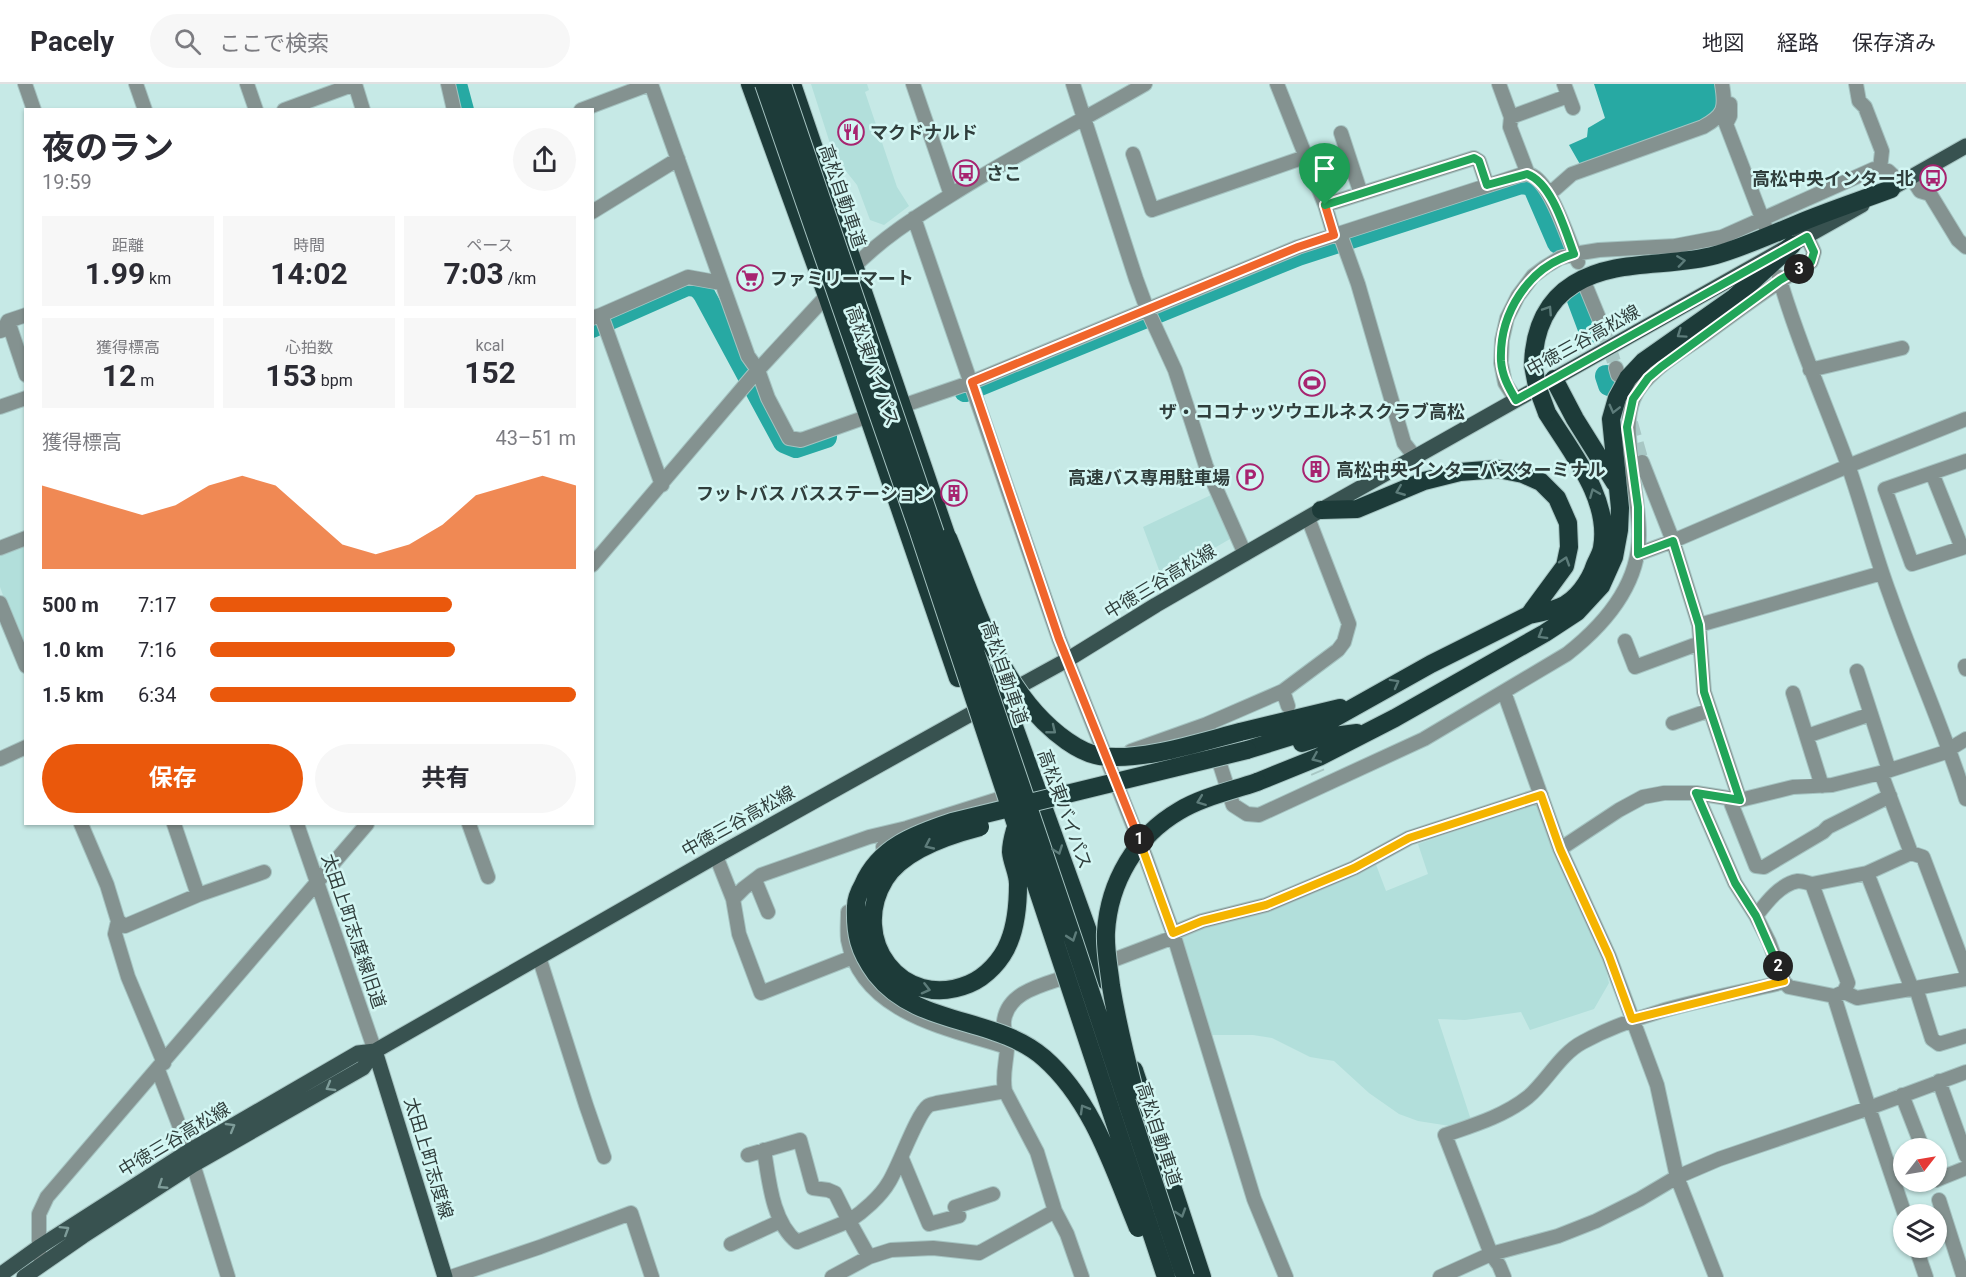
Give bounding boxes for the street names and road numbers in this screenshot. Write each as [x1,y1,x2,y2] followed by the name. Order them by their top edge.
[815,142,871,250] street label: 高松自動車道
[1523,300,1643,380] street label: 中徳三谷高松線
[843,303,903,429] street label: 高松東バイパス
[1101,540,1219,622] street label: 中徳三谷高松線
[977,619,1033,727] street label: 高松自動車道
[1034,746,1096,872] street label: 高松東バイパス
[678,781,798,861] street label: 中徳三谷高松線
[318,851,390,1011] street label: 太田上町志度線旧道
[1132,1079,1186,1189] street label: 高松自動車道
[401,1095,457,1221] street label: 太田上町志度線
[115,1098,233,1180] street label: 中徳三谷高松線

